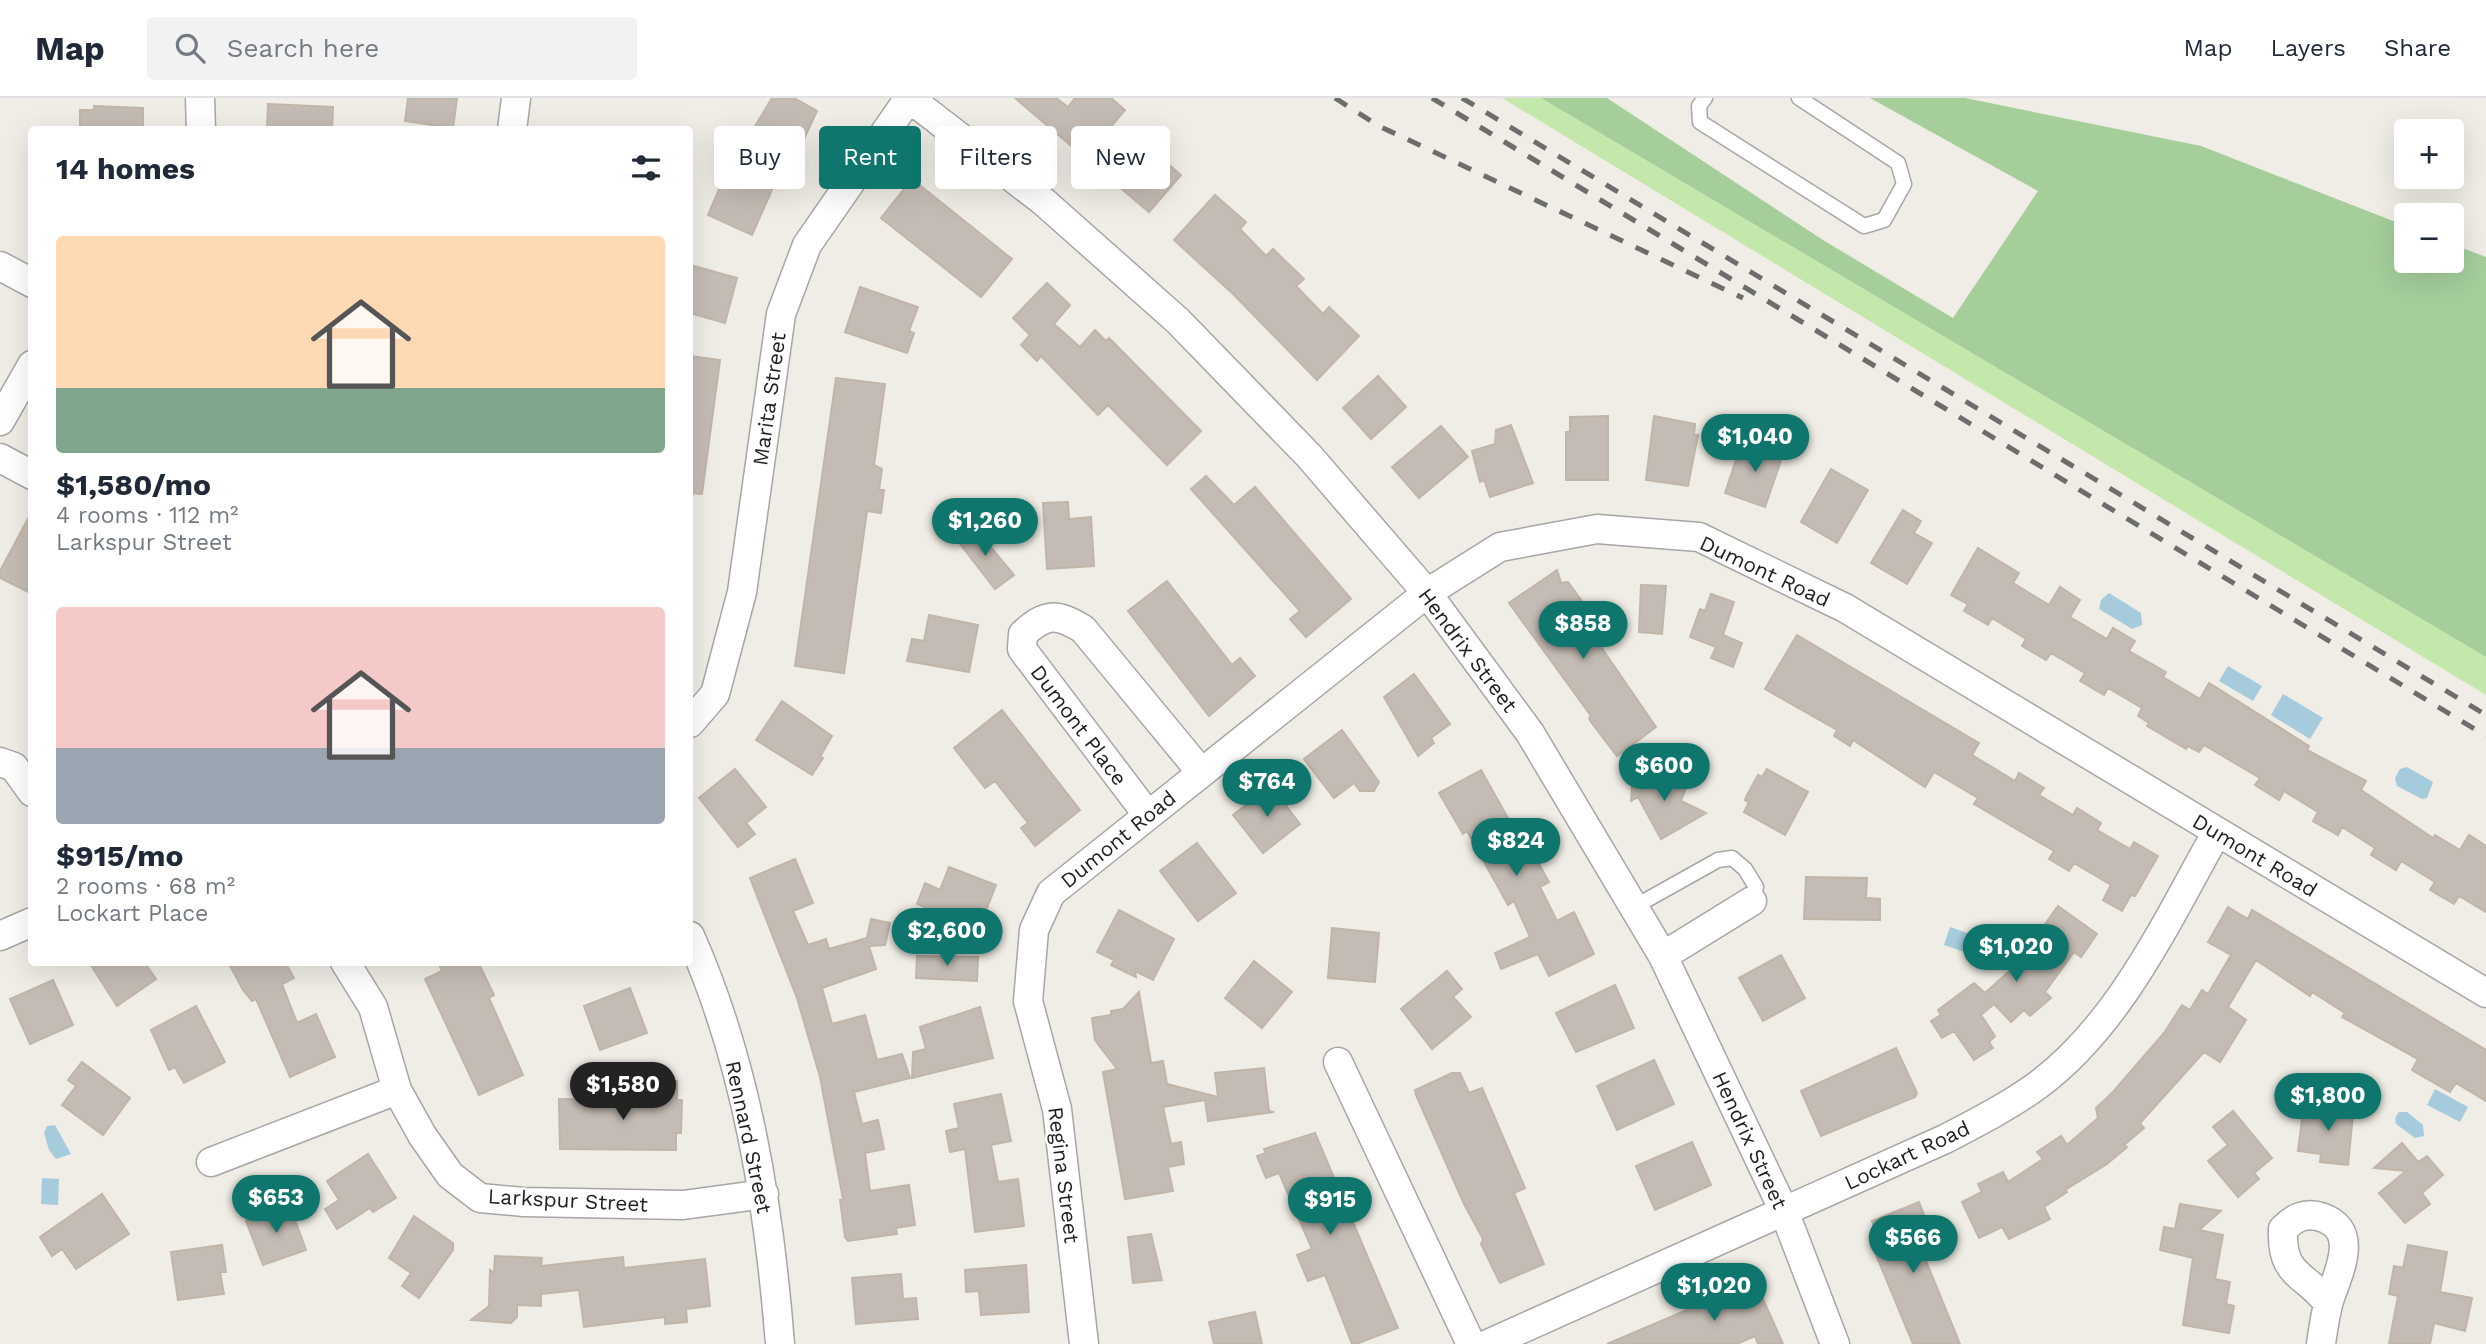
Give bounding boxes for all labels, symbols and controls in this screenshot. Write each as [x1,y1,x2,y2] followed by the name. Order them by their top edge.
[147,17,637,80] search box
[35,29,105,68] text: Map
[171,29,209,67] icon: search
[227,33,379,63] text: Search here
[2184,34,2232,62] text: Map
[2270,34,2346,62] text: Layers
[2384,34,2451,62] text: Share
[2394,119,2464,273] map controls
[2394,119,2464,189] button: +
[714,126,805,189] chip: Buy
[819,126,921,189] chip: Rent
[935,126,1057,189] chip: Filters
[1071,126,1170,189] chip: New
[627,149,665,187] icon: filters
[56,151,195,186] text: 14 homes
[2394,203,2464,273] button: −
[298,281,424,407] icon: home
[747,331,791,467] street label: Marita Street
[1698,414,1812,474] pin: $1,040
[1717,423,1793,450] text: $1,040
[56,467,211,502] text: $1,580/mo
[928,498,1042,558] pin: $1,260
[56,502,238,529] text: 4 rooms · 112 m²
[948,507,1022,534] text: $1,260
[56,529,232,556] text: Larkspur Street
[1696,530,1834,612] street label: Dumont Road
[1413,583,1523,717] street label: Hendrix Street
[1542,602,1624,661] pin: $858
[1555,610,1612,637] text: $858
[298,652,424,778] icon: home
[1026,660,1132,790] street label: Dumont Place
[1623,744,1705,803] pin: $600
[1635,752,1693,779] text: $600
[1226,760,1308,819] pin: $764
[1238,768,1296,795] text: $764
[1055,785,1181,893] street label: Dumont Road
[2188,808,2322,902] street label: Dumont Road
[1475,818,1557,878] pin: $824
[1487,827,1545,854] text: $824
[56,838,183,873] text: $915/mo
[56,873,235,900] text: 2 rooms · 68 m²
[56,900,208,927] text: Lockart Place
[890,908,1004,968] pin: $2,600
[908,917,986,944] text: $2,600
[1959,924,2073,984] pin: $1,020
[1979,933,2053,960] text: $1,020
[721,1058,777,1216] street label: Rennard Street
[566,1062,680,1122] pin: $1,580
[1707,1067,1793,1213] street label: Hendrix Street
[586,1071,660,1098] text: $1,580
[2271,1074,2385,1133] pin: $1,800
[2290,1082,2366,1109] text: $1,800
[1043,1105,1085,1245] street label: Regina Street
[1840,1115,1974,1195] street label: Lockart Road
[235,1176,317,1235] pin: $653
[1289,1178,1371,1237] pin: $915
[487,1183,649,1217] street label: Larkspur Street
[248,1184,304,1211] text: $653
[1304,1186,1356,1213] text: $915
[1872,1216,1954,1275] pin: $566
[1885,1224,1941,1251] text: $566
[1657,1264,1771,1323] pin: $1,020
[1677,1272,1751,1299] text: $1,020

